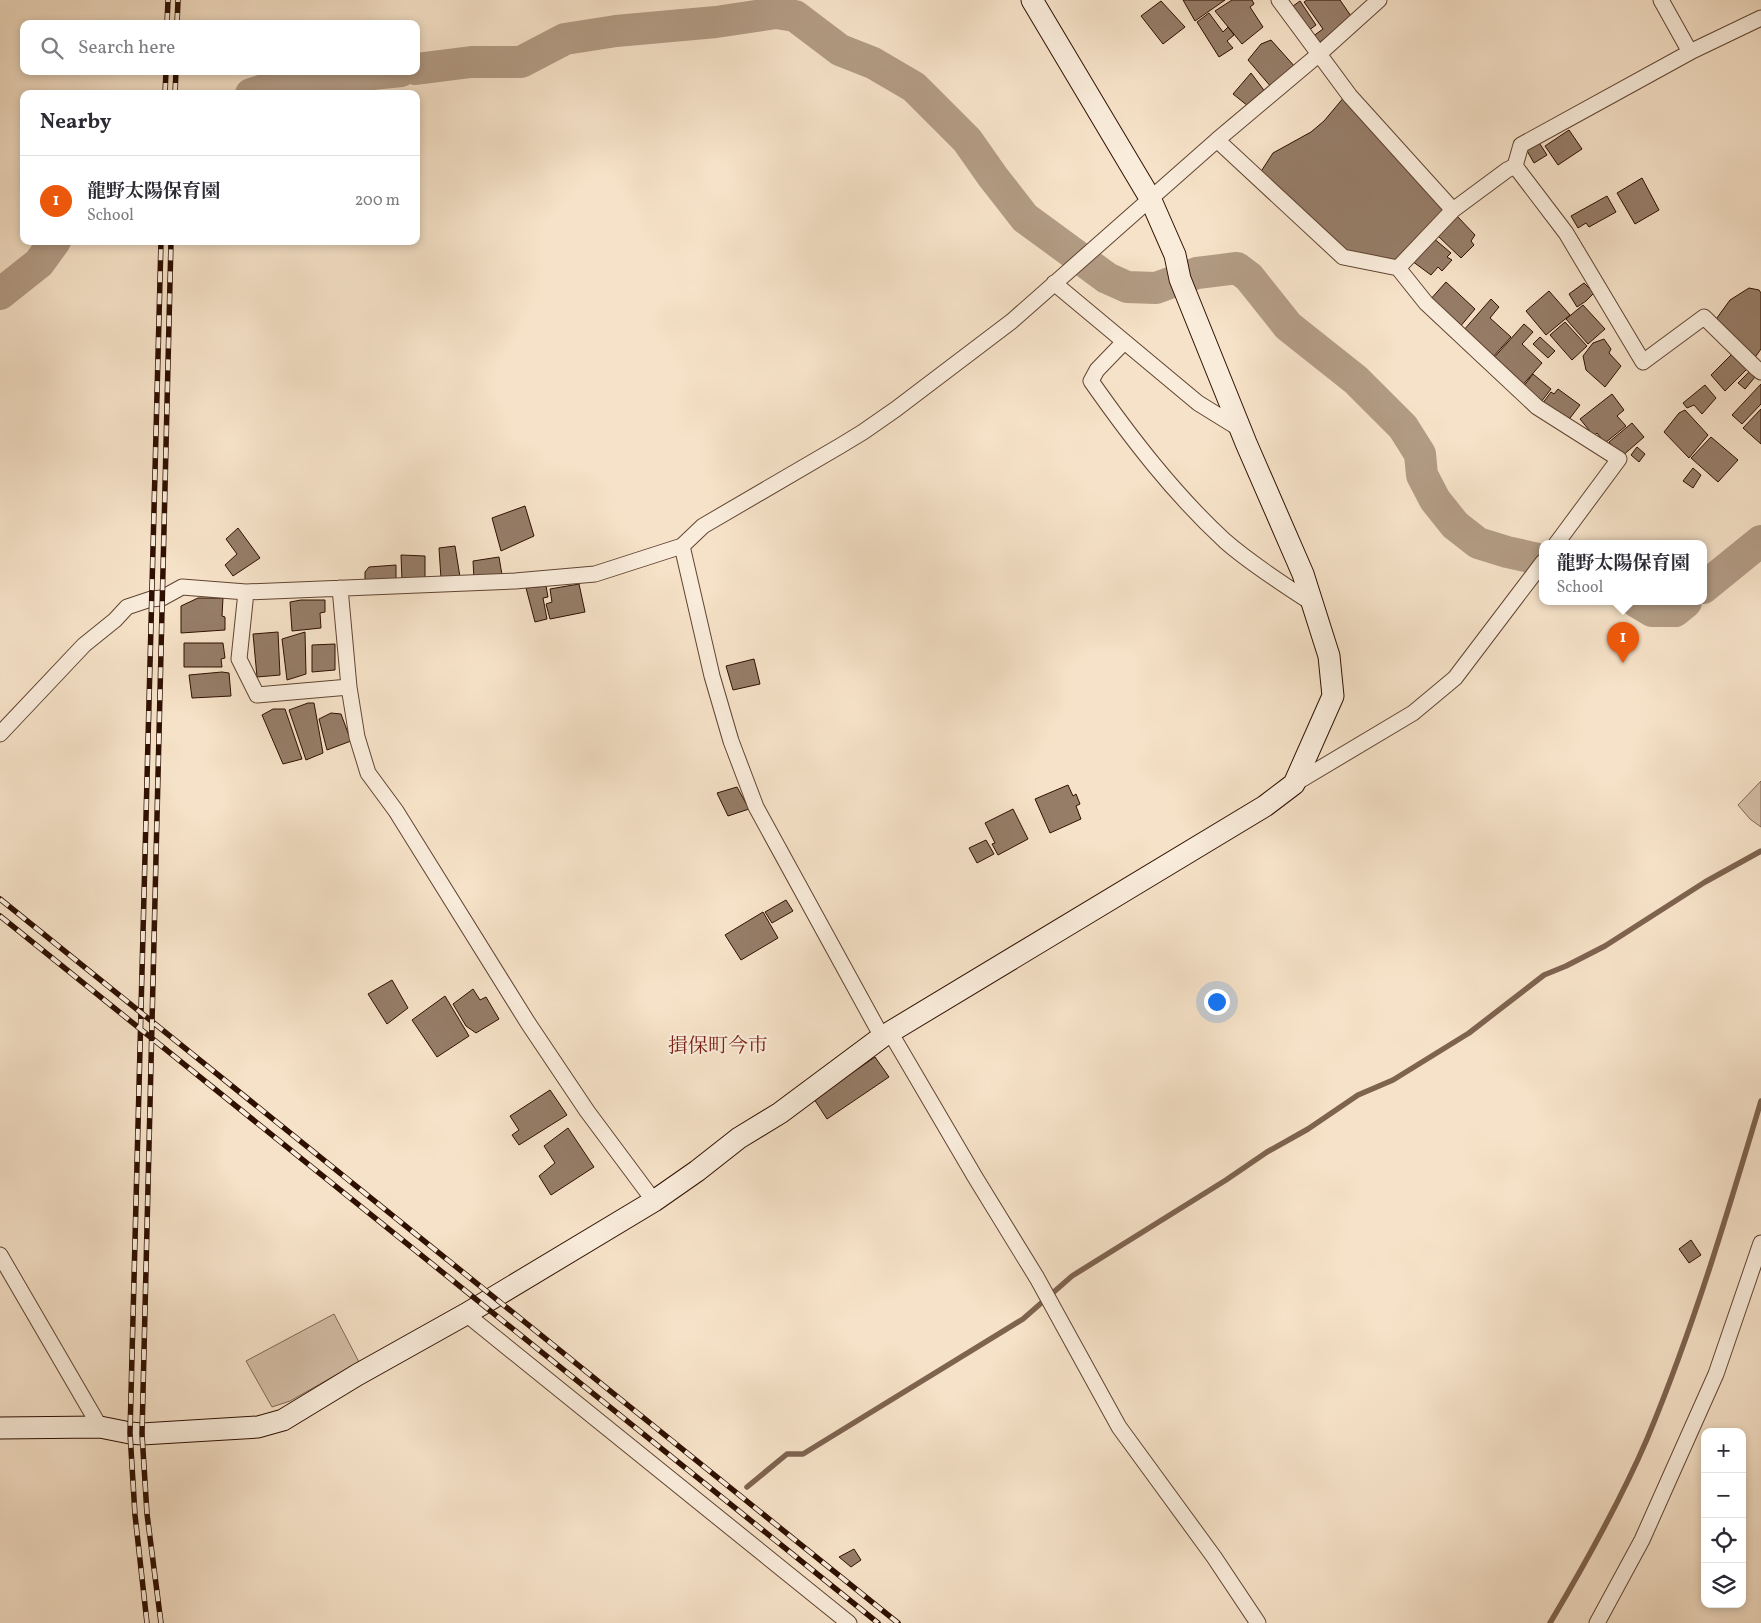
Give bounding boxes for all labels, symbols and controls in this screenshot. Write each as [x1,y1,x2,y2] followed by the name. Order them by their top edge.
[20,20,420,75] search box
[38,34,66,62] icon: search
[78,35,175,61] text: Search here
[40,108,111,137] text: Nearby
[87,179,220,205] text: 龍野太陽保育園
[53,190,59,212] text: 1
[355,190,400,212] text: 200 m
[87,205,134,227] text: School
[1539,540,1707,605] popup
[1556,551,1690,577] text: 龍野太陽保育園
[1556,577,1603,599] text: School
[1607,622,1639,663] pin: 1
[1204,989,1230,1015] your location
[668,1033,768,1061] district label: 揖保町今市
[1701,1428,1746,1608] map controls
[1701,1428,1746,1473] button: +
[1701,1473,1746,1518] button: −
[1701,1518,1746,1563] button: locate
[1701,1563,1746,1608] button: layers

